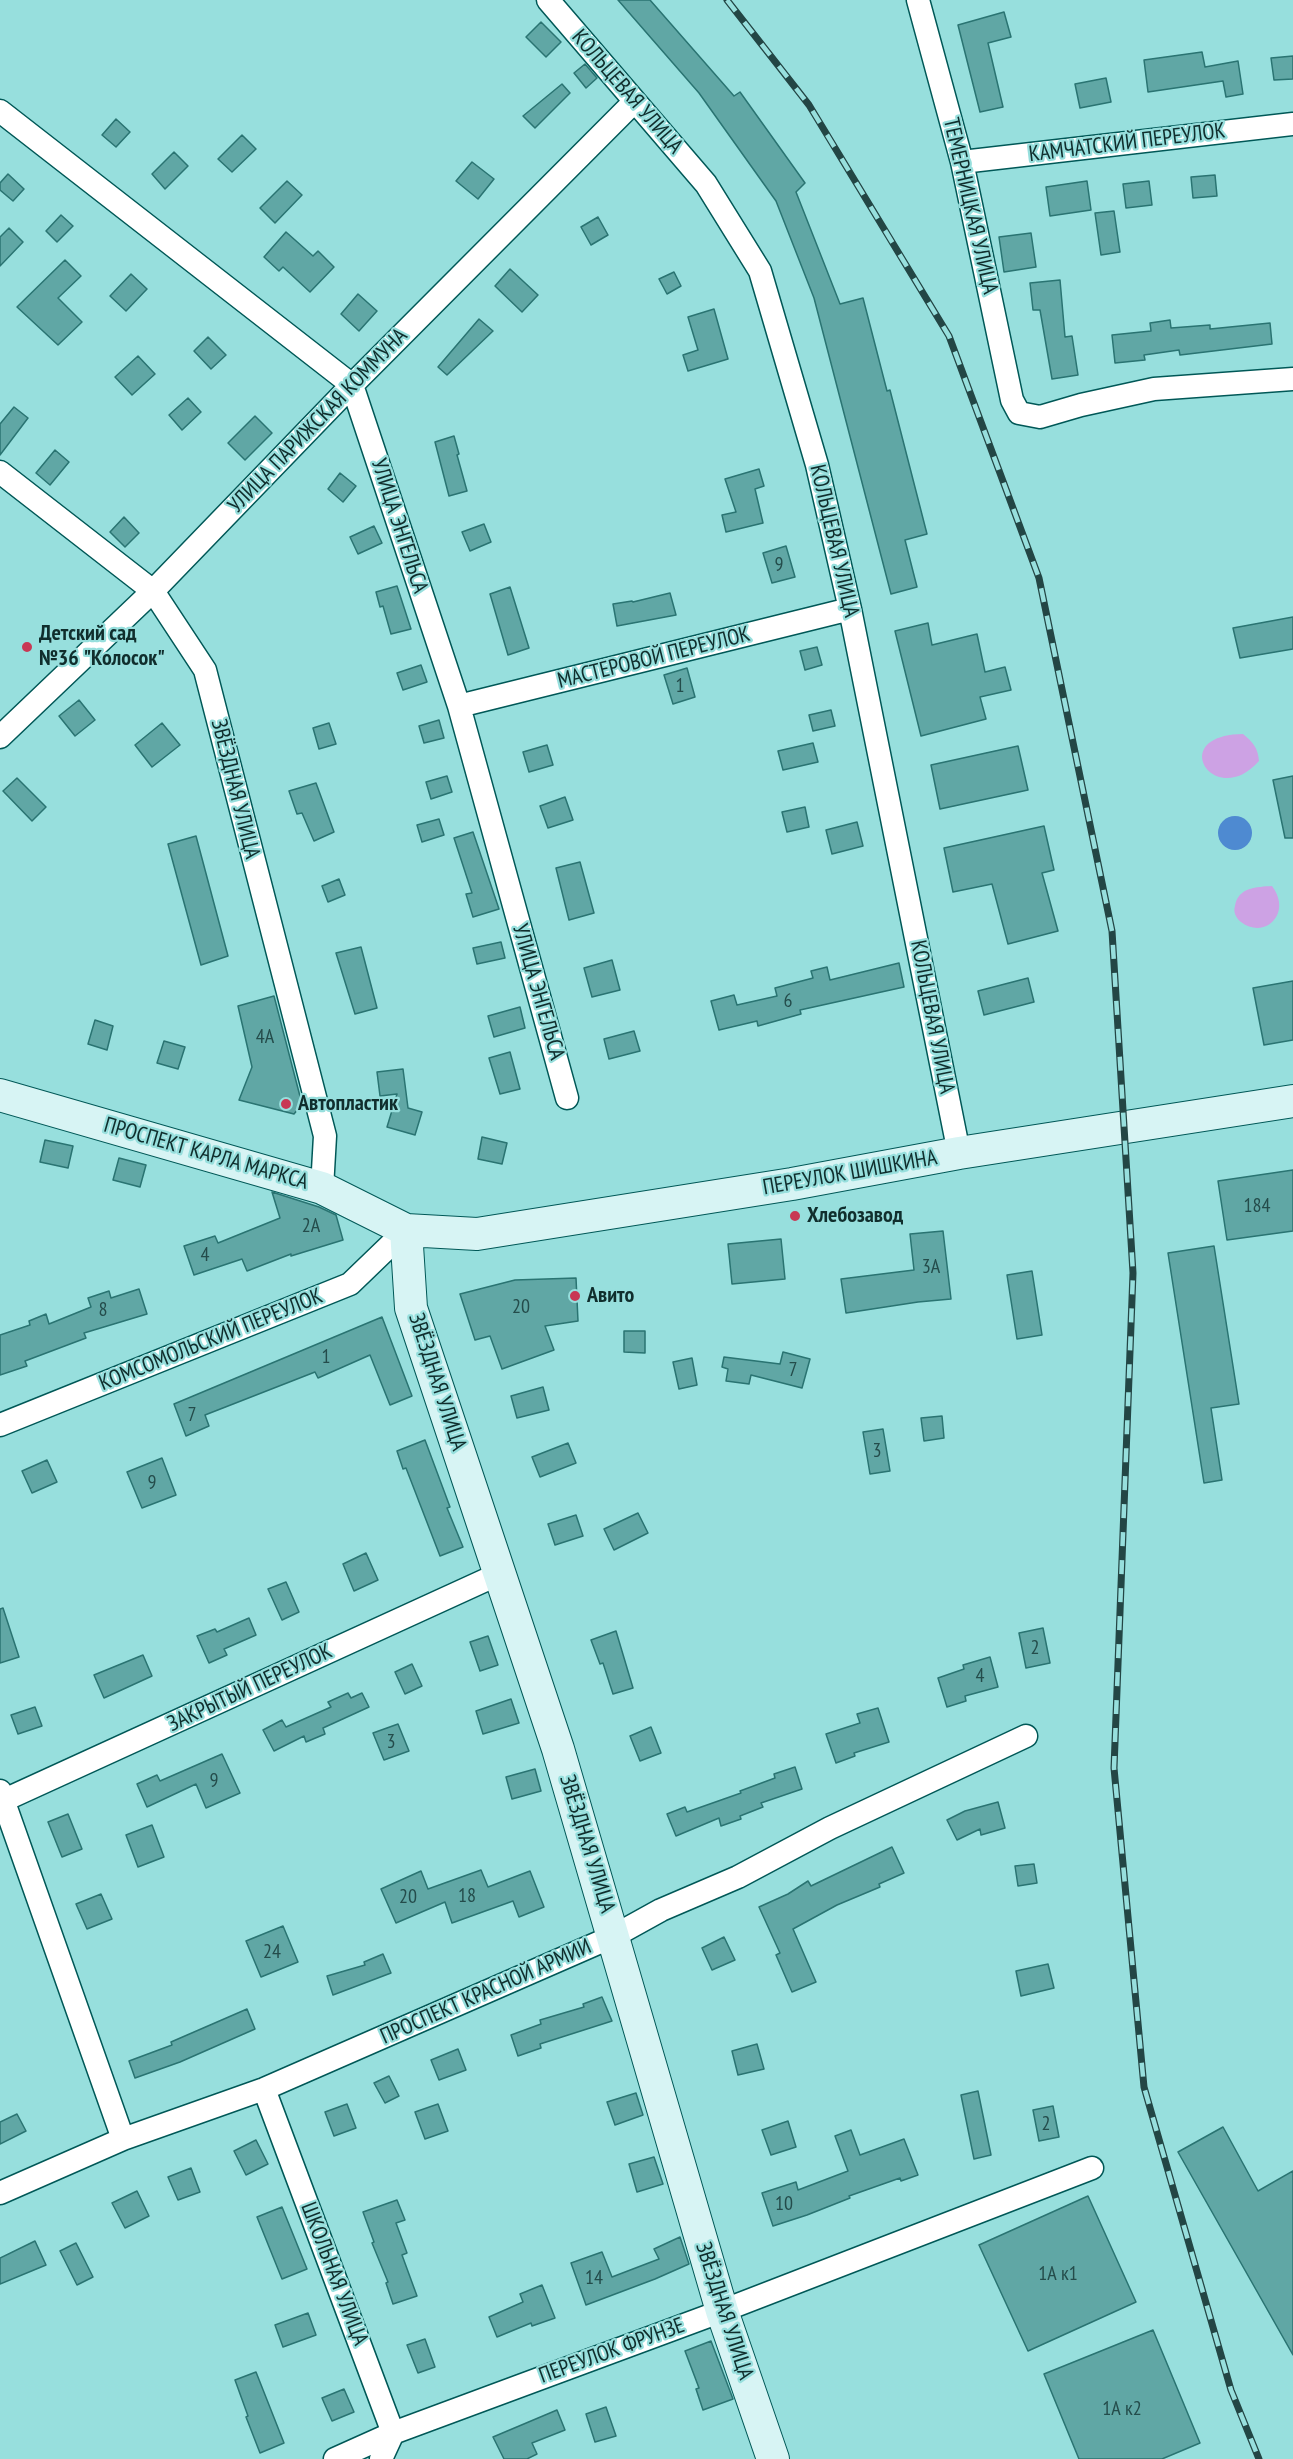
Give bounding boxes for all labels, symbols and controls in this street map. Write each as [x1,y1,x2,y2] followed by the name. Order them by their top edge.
[566,25,688,159] street label: КОЛЬЦЕВАЯ УЛИЦА
[937,115,1003,297] street label: ТЕМЕРНИЦКАЯ УЛИЦА
[1027,118,1227,168] street label: КАМЧАТСКИЙ ПЕРЕУЛОК
[223,323,413,519] street label: УЛИЦА ПАРИЖСКАЯ КОММУНА
[365,455,433,597] street label: УЛИЦА ЭНГЕЛЬСА
[804,462,864,620] street label: КОЛЬЦЕВАЯ УЛИЦА
[775,553,783,577] house number: 9
[39,621,165,672] place label: Детский сад №36 "Колосок"
[555,621,753,695] street label: МАСТЕРОВОЙ ПЕРЕУЛОК
[20,640,34,654] marker: Детский сад №36 "Колосок"
[676,674,684,698] house number: 1
[205,716,265,862] street label: ЗВЁЗДНАЯ УЛИЦА
[506,921,570,1063] street label: УЛИЦА ЭНГЕЛЬСА
[904,938,960,1096] street label: КОЛЬЦЕВАЯ УЛИЦА
[784,989,792,1013] house number: 6
[256,1025,274,1049] house number: 4А
[298,1091,398,1117] place label: Автопластик
[279,1097,293,1111] marker: Автопластик
[101,1112,311,1196] street label: ПРОСПЕКТ КАРЛА МАРКСА
[761,1145,939,1201] street label: ПЕРЕУЛОК ШИШКИНА
[1244,1194,1270,1218] house number: 184
[807,1203,903,1229] place label: Хлебозавод
[788,1209,802,1223] marker: Хлебозавод
[302,1214,320,1238] house number: 2А
[201,1243,209,1267] house number: 4
[922,1255,940,1279] house number: 3А
[95,1283,327,1397] street label: КОМСОМОЛЬСКИЙ ПЕРЕУЛОК
[587,1283,634,1309] place label: Авито
[568,1289,582,1303] marker: Авито
[512,1295,530,1319] house number: 20
[99,1298,107,1322] house number: 8
[402,1310,472,1454] street label: ЗВЁЗДНАЯ УЛИЦА
[322,1345,330,1369] house number: 1
[789,1358,797,1382] house number: 7
[188,1403,196,1427] house number: 7
[873,1439,881,1463] house number: 3
[148,1471,156,1495] house number: 9
[1031,1636,1039,1660] house number: 2
[164,1638,336,1738] street label: ЗАКРЫТЫЙ ПЕРЕУЛОК
[976,1664,984,1688] house number: 4
[387,1730,395,1754] house number: 3
[210,1769,218,1793] house number: 9
[553,1772,621,1916] street label: ЗВЁЗДНАЯ УЛИЦА
[458,1884,476,1908] house number: 18
[399,1885,417,1909] house number: 20
[377,1934,595,2050] street label: ПРОСПЕКТ КРАСНОЙ АРМИИ
[263,1940,281,1964] house number: 24
[1042,2112,1050,2136] house number: 2
[775,2192,793,2216] house number: 10
[295,2199,373,2349] street label: ШКОЛЬНАЯ УЛИЦА
[689,2239,759,2383] street label: ЗВЁЗДНАЯ УЛИЦА
[1038,2262,1078,2286] house number: 1А к1
[585,2266,603,2290] house number: 14
[536,2312,688,2390] street label: ПЕРЕУЛОК ФРУНЗЕ
[1102,2397,1142,2421] house number: 1А к2

